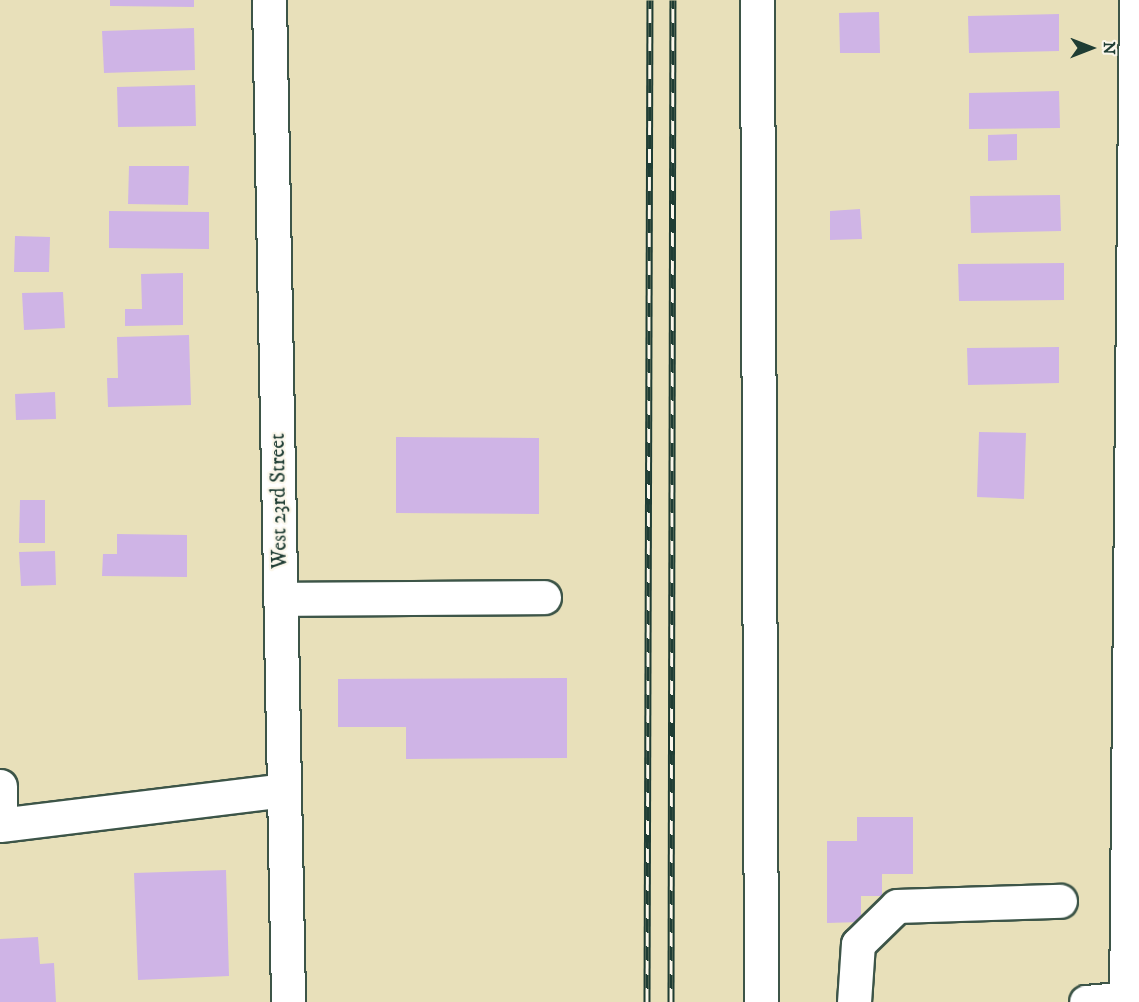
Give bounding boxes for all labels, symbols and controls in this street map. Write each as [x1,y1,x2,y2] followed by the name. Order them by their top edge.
[1061,18,1121,78] north arrow
[1099,41,1119,55] text: N
[265,433,293,569] street label: West 23rd Street

